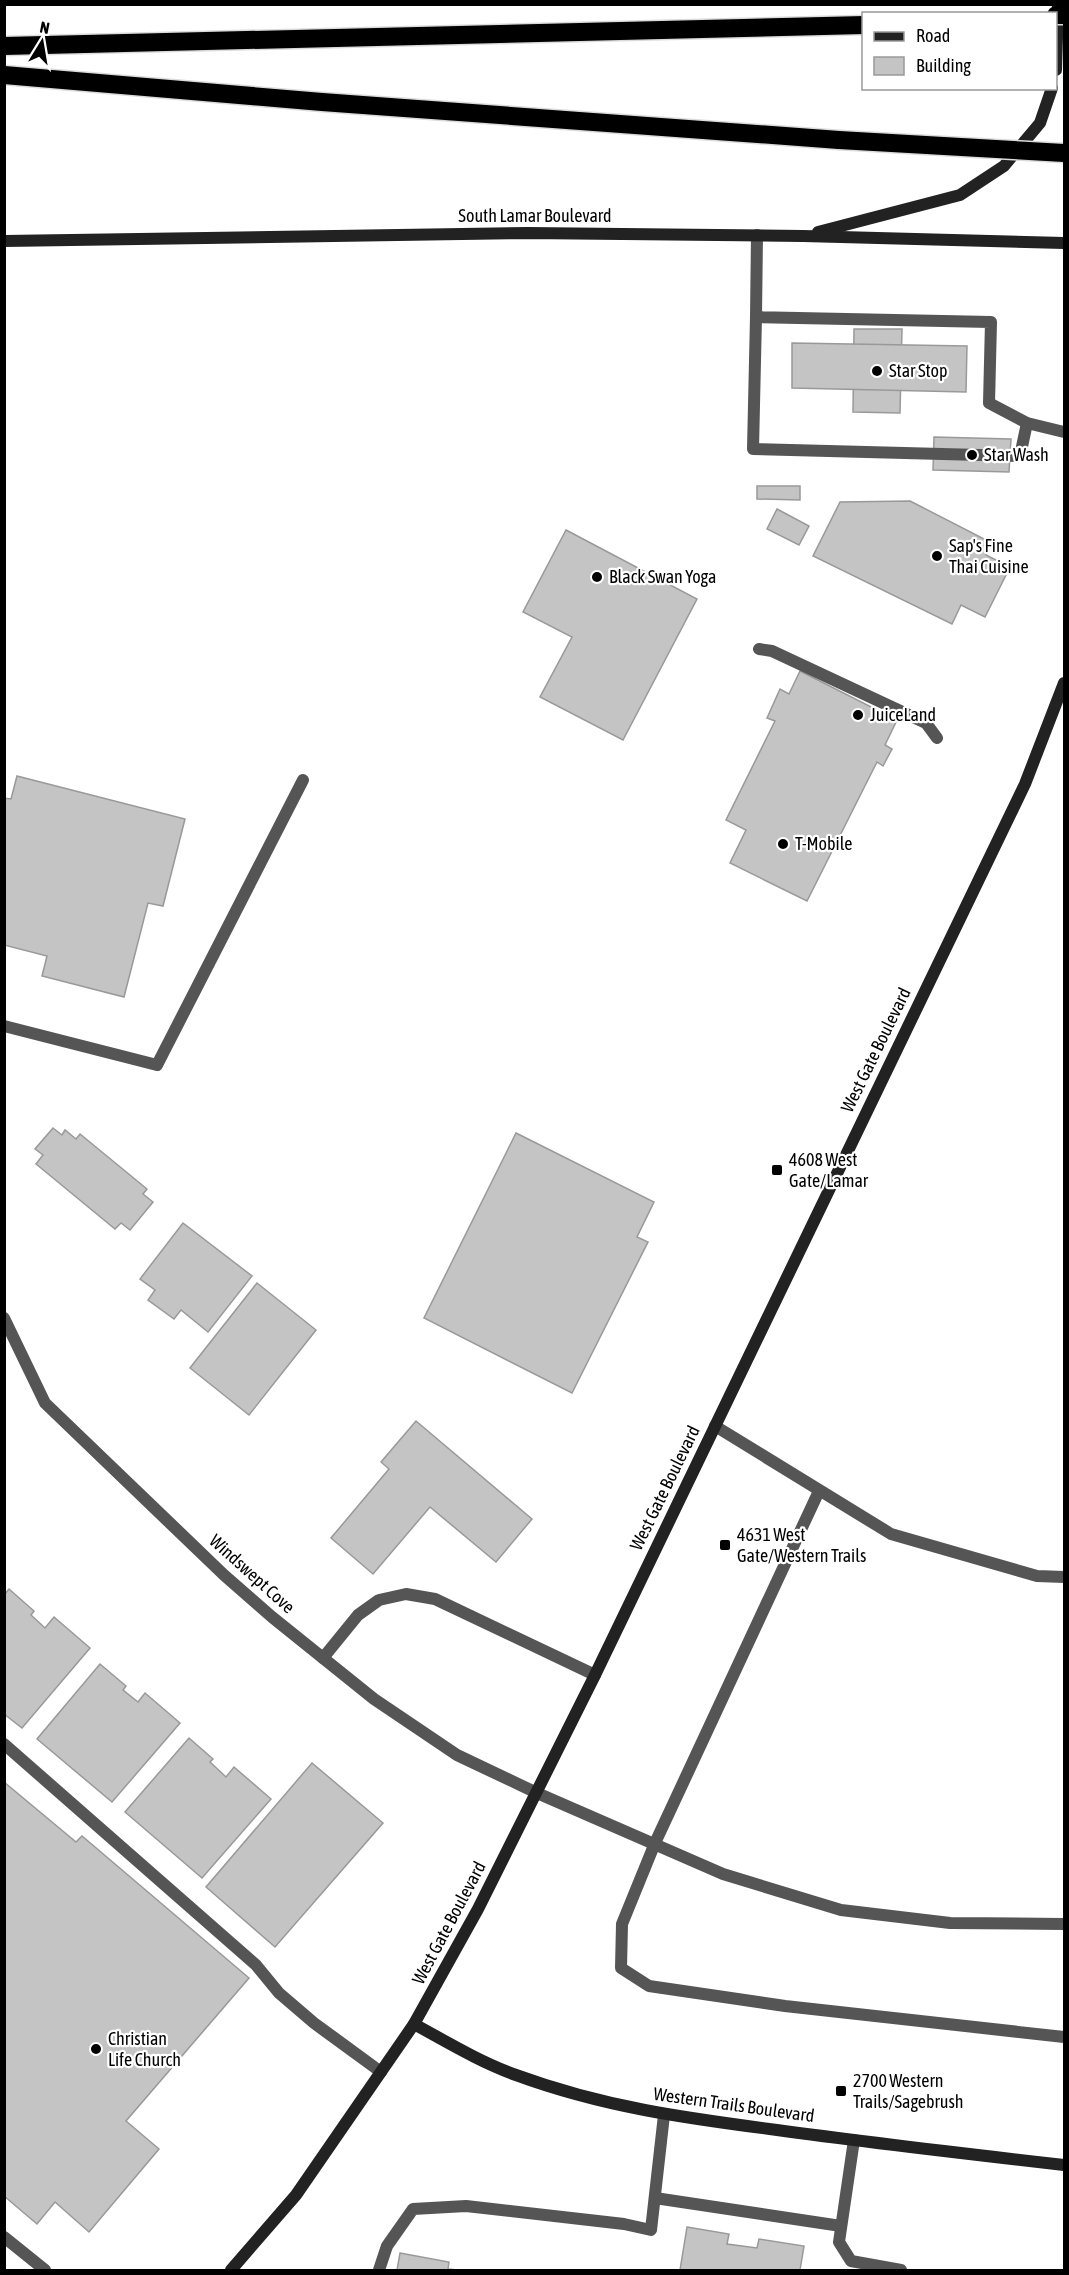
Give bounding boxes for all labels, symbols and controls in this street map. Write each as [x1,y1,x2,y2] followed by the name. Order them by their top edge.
[12,12,72,72] north arrow
[862,12,1057,90] legend
[39,18,51,37] text: N
[916,25,950,46] text: Road
[916,55,971,76] text: Building
[458,205,612,226] street label: South Lamar Boulevard
[889,360,947,381] place label: Star Stop
[870,364,884,378] marker: Star Stop
[984,444,1049,465] place label: Star Wash
[965,448,979,462] marker: Star Wash
[949,535,1029,577] place label: Sap's Fine Thai Cuisine
[930,549,944,563] marker: Sap's Fine Thai Cuisine
[609,566,716,587] place label: Black Swan Yoga
[590,570,604,584] marker: Black Swan Yoga
[870,704,936,725] place label: JuiceLand
[851,708,865,722] marker: JuiceLand
[795,833,852,854] place label: T-Mobile
[776,837,790,851] marker: T-Mobile
[836,984,915,1115] street label: West Gate Boulevard
[789,1149,869,1191] place label: 4608 West Gate/Lamar
[770,1163,784,1177] marker: 4608 West Gate/Lamar
[625,1422,704,1553] street label: West Gate Boulevard
[737,1524,866,1566] place label: 4631 West Gate/Western Trails
[205,1530,299,1617] street label: Windswept Cove
[718,1538,732,1552] marker: 4631 West Gate/Western Trails
[407,1858,490,1988] street label: West Gate Boulevard
[108,2028,181,2070] place label: Christian Life Church
[89,2042,103,2056] marker: Christian Life Church
[853,2070,964,2112] place label: 2700 Western Trails/Sagebrush
[652,2083,816,2126] street label: Western Trails Boulevard
[834,2084,848,2098] marker: 2700 Western Trails/Sagebrush

